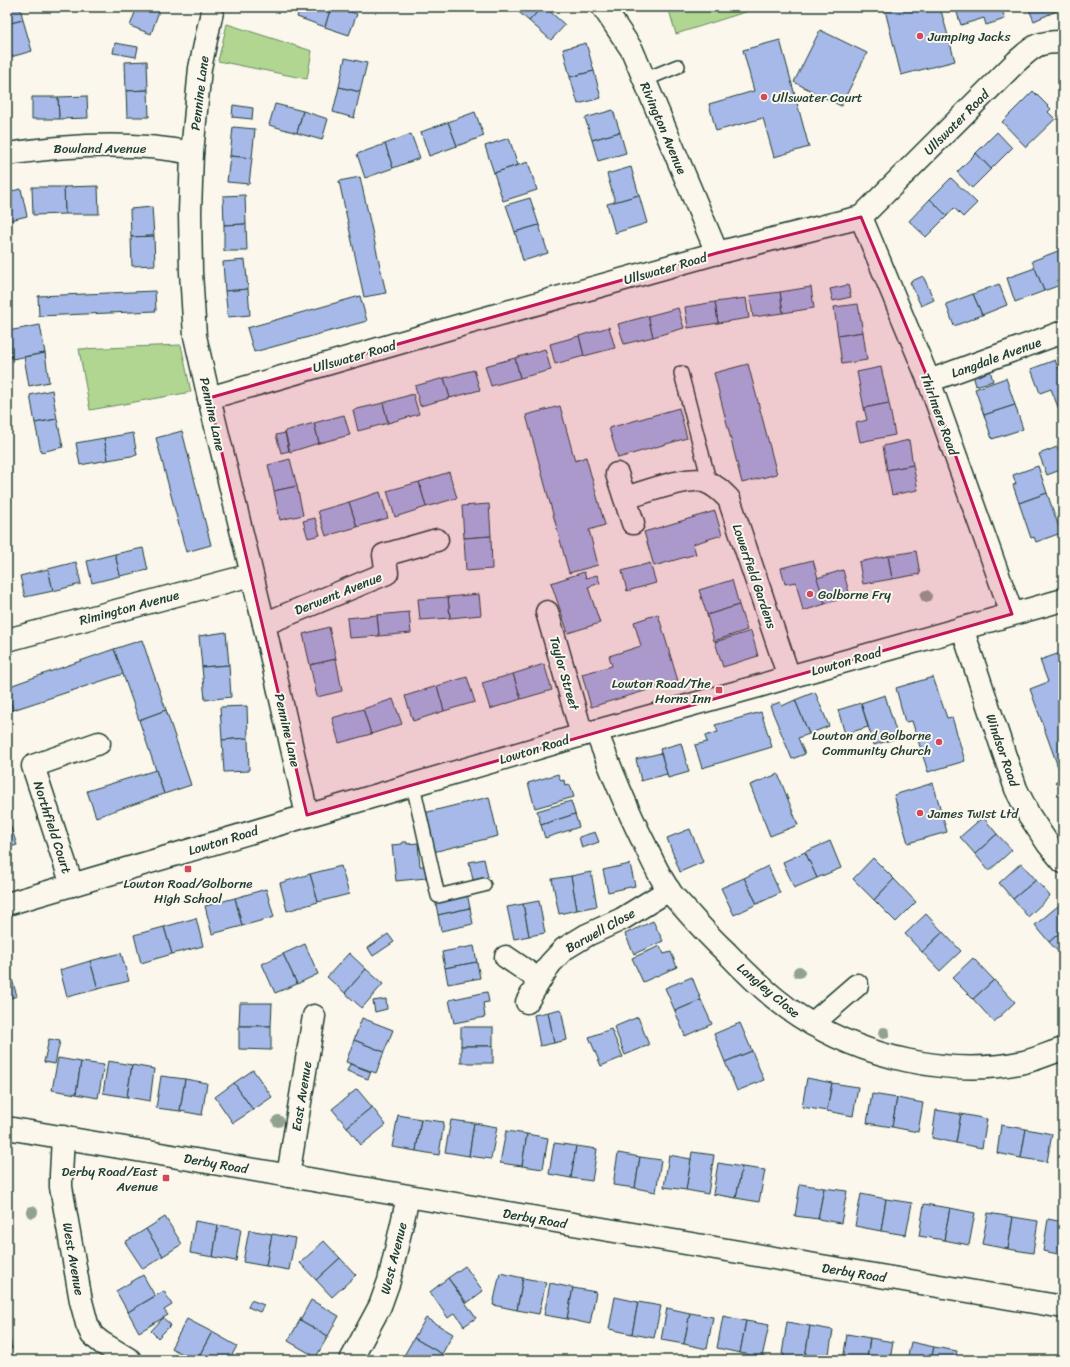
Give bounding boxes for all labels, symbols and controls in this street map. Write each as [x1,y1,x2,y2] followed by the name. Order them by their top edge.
[927,25,1012,48] place label: Jumping Jacks
[915,31,925,41] marker: Jumping Jacks
[184,54,216,132] street label: Pennine Lane
[634,78,693,178] street label: Rivington Avenue
[918,83,996,161] street label: Ullswater Road
[772,86,863,109] place label: Ullswater Court
[759,92,769,102] marker: Ullswater Court
[54,137,147,160] street label: Bowland Avenue
[621,245,711,291] street label: Ullswater Road
[948,331,1044,384] street label: Langdale Avenue
[310,333,400,379] street label: Ullswater Road
[914,370,965,460] street label: Thirlmere Road
[193,375,232,454] street label: Pennine Lane
[726,520,783,632] street label: Lowerfield Gardens
[291,565,386,622] street label: Derwent Avenue
[77,583,182,632] street label: Rimington Avenue
[818,583,891,606] place label: Golborne Fry
[805,589,815,599] marker: Golborne Fry
[543,634,586,713] street label: Taylor Street
[808,640,885,682] street label: Lowton Road
[612,672,711,710] place label: Lowton Road/The Horns Inn
[714,685,724,695] marker: Lowton Road/The Horns Inn
[268,691,307,770] street label: Pennine Lane
[979,711,1026,791] street label: Windsor Road
[812,724,931,762] place label: Lowton and Golborne Community Church
[496,728,573,771] street label: Lowton Road
[934,737,944,747] marker: Lowton and Golborne Community Church
[27,778,78,877] street label: Northfield Court
[927,802,1019,825] place label: James Twist Ltd
[915,808,925,818] marker: James Twist Ltd
[185,819,262,862] street label: Lowton Road
[183,864,193,874] marker: Lowton Road/Golborne High School
[123,872,253,910] place label: Lowton Road/Golborne High School
[561,902,640,959] street label: Barwell Close
[732,957,806,1024] street label: Langley Close
[285,1059,318,1133] street label: East Avenue
[182,1147,251,1181] street label: Derby Road
[62,1160,158,1198] place label: Derby Road/East Avenue
[161,1173,171,1183] marker: Derby Road/East Avenue
[501,1202,570,1236] street label: Derby Road
[373,1219,414,1297] street label: West Avenue
[56,1221,91,1298] street label: West Avenue
[820,1256,889,1289] street label: Derby Road

